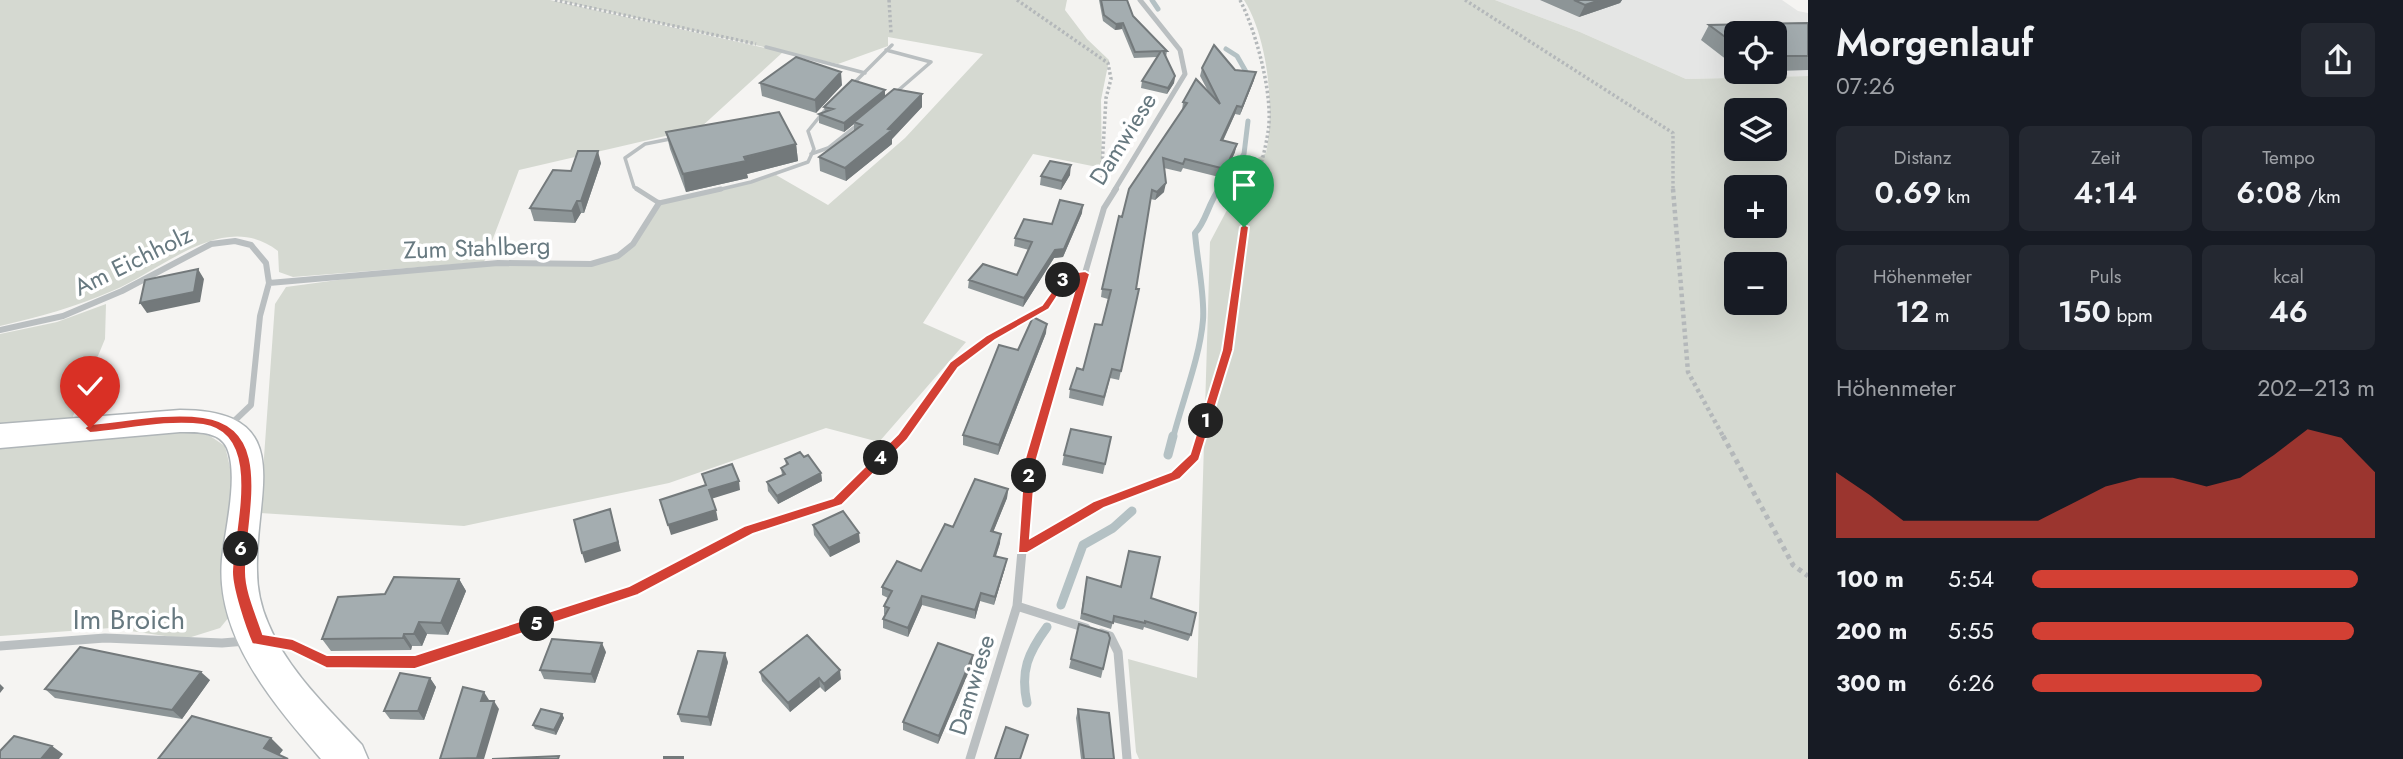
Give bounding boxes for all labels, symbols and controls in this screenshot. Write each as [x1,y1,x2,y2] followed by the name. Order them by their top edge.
[1836,15,2033,70] text: Morgenlauf
[1724,21,1787,315] map controls
[1724,21,1787,84] button: locate
[2301,23,2375,97] button: share
[1836,69,1895,103] text: 07:26
[1080,86,1165,192] street label: Damwiese
[1724,98,1787,161] button: layers
[1894,144,1951,171] text: Distanz
[2091,144,2120,171] text: Zeit
[2262,144,2315,171] text: Tempo
[1214,155,1274,227] pin
[1225,166,1263,204] icon: arrive
[1874,171,1942,214] text: 0.69
[2074,171,2137,214] text: 4:14
[2236,171,2302,214] text: 6:08
[1724,175,1787,238] button: +
[1942,183,1971,210] text: km
[2302,183,2341,210] text: /km
[68,217,198,304] street label: Am Eichholz
[403,227,551,268] street label: Zum Stahlberg
[1724,252,1787,315] button: −
[1046,262,1080,298] pin: 3
[1873,263,1972,290] text: Höhenmeter
[2089,263,2122,290] text: Puls
[2273,263,2304,290] text: kcal
[1057,266,1068,293] text: 3
[1895,290,1929,333] text: 12
[2058,290,2111,333] text: 150
[2269,290,2308,333] text: 46
[1929,302,1950,329] text: m
[2111,302,2153,329] text: bpm
[60,356,120,428] pin
[71,367,109,405] icon: check
[1836,371,1956,405] text: Höhenmeter
[2257,371,2375,405] text: 202–213 m
[1188,404,1224,438] pin: 1
[1201,407,1210,434] text: 1
[864,440,898,476] pin: 4
[874,444,887,471] text: 4
[1012,458,1046,494] pin: 2
[1022,462,1035,489] text: 2
[224,532,258,566] pin: 6
[234,535,247,562] text: 6
[1836,562,1904,596] text: 100 m
[1948,562,1994,596] text: 5:54
[73,599,185,640] street label: Im Broich
[520,606,554,642] pin: 5
[530,610,543,637] text: 5
[1836,614,1907,648] text: 200 m
[1948,614,1994,648] text: 5:55
[940,630,1003,739] street label: Damwiese
[1836,666,1907,700] text: 300 m
[1948,666,1994,700] text: 6:26

